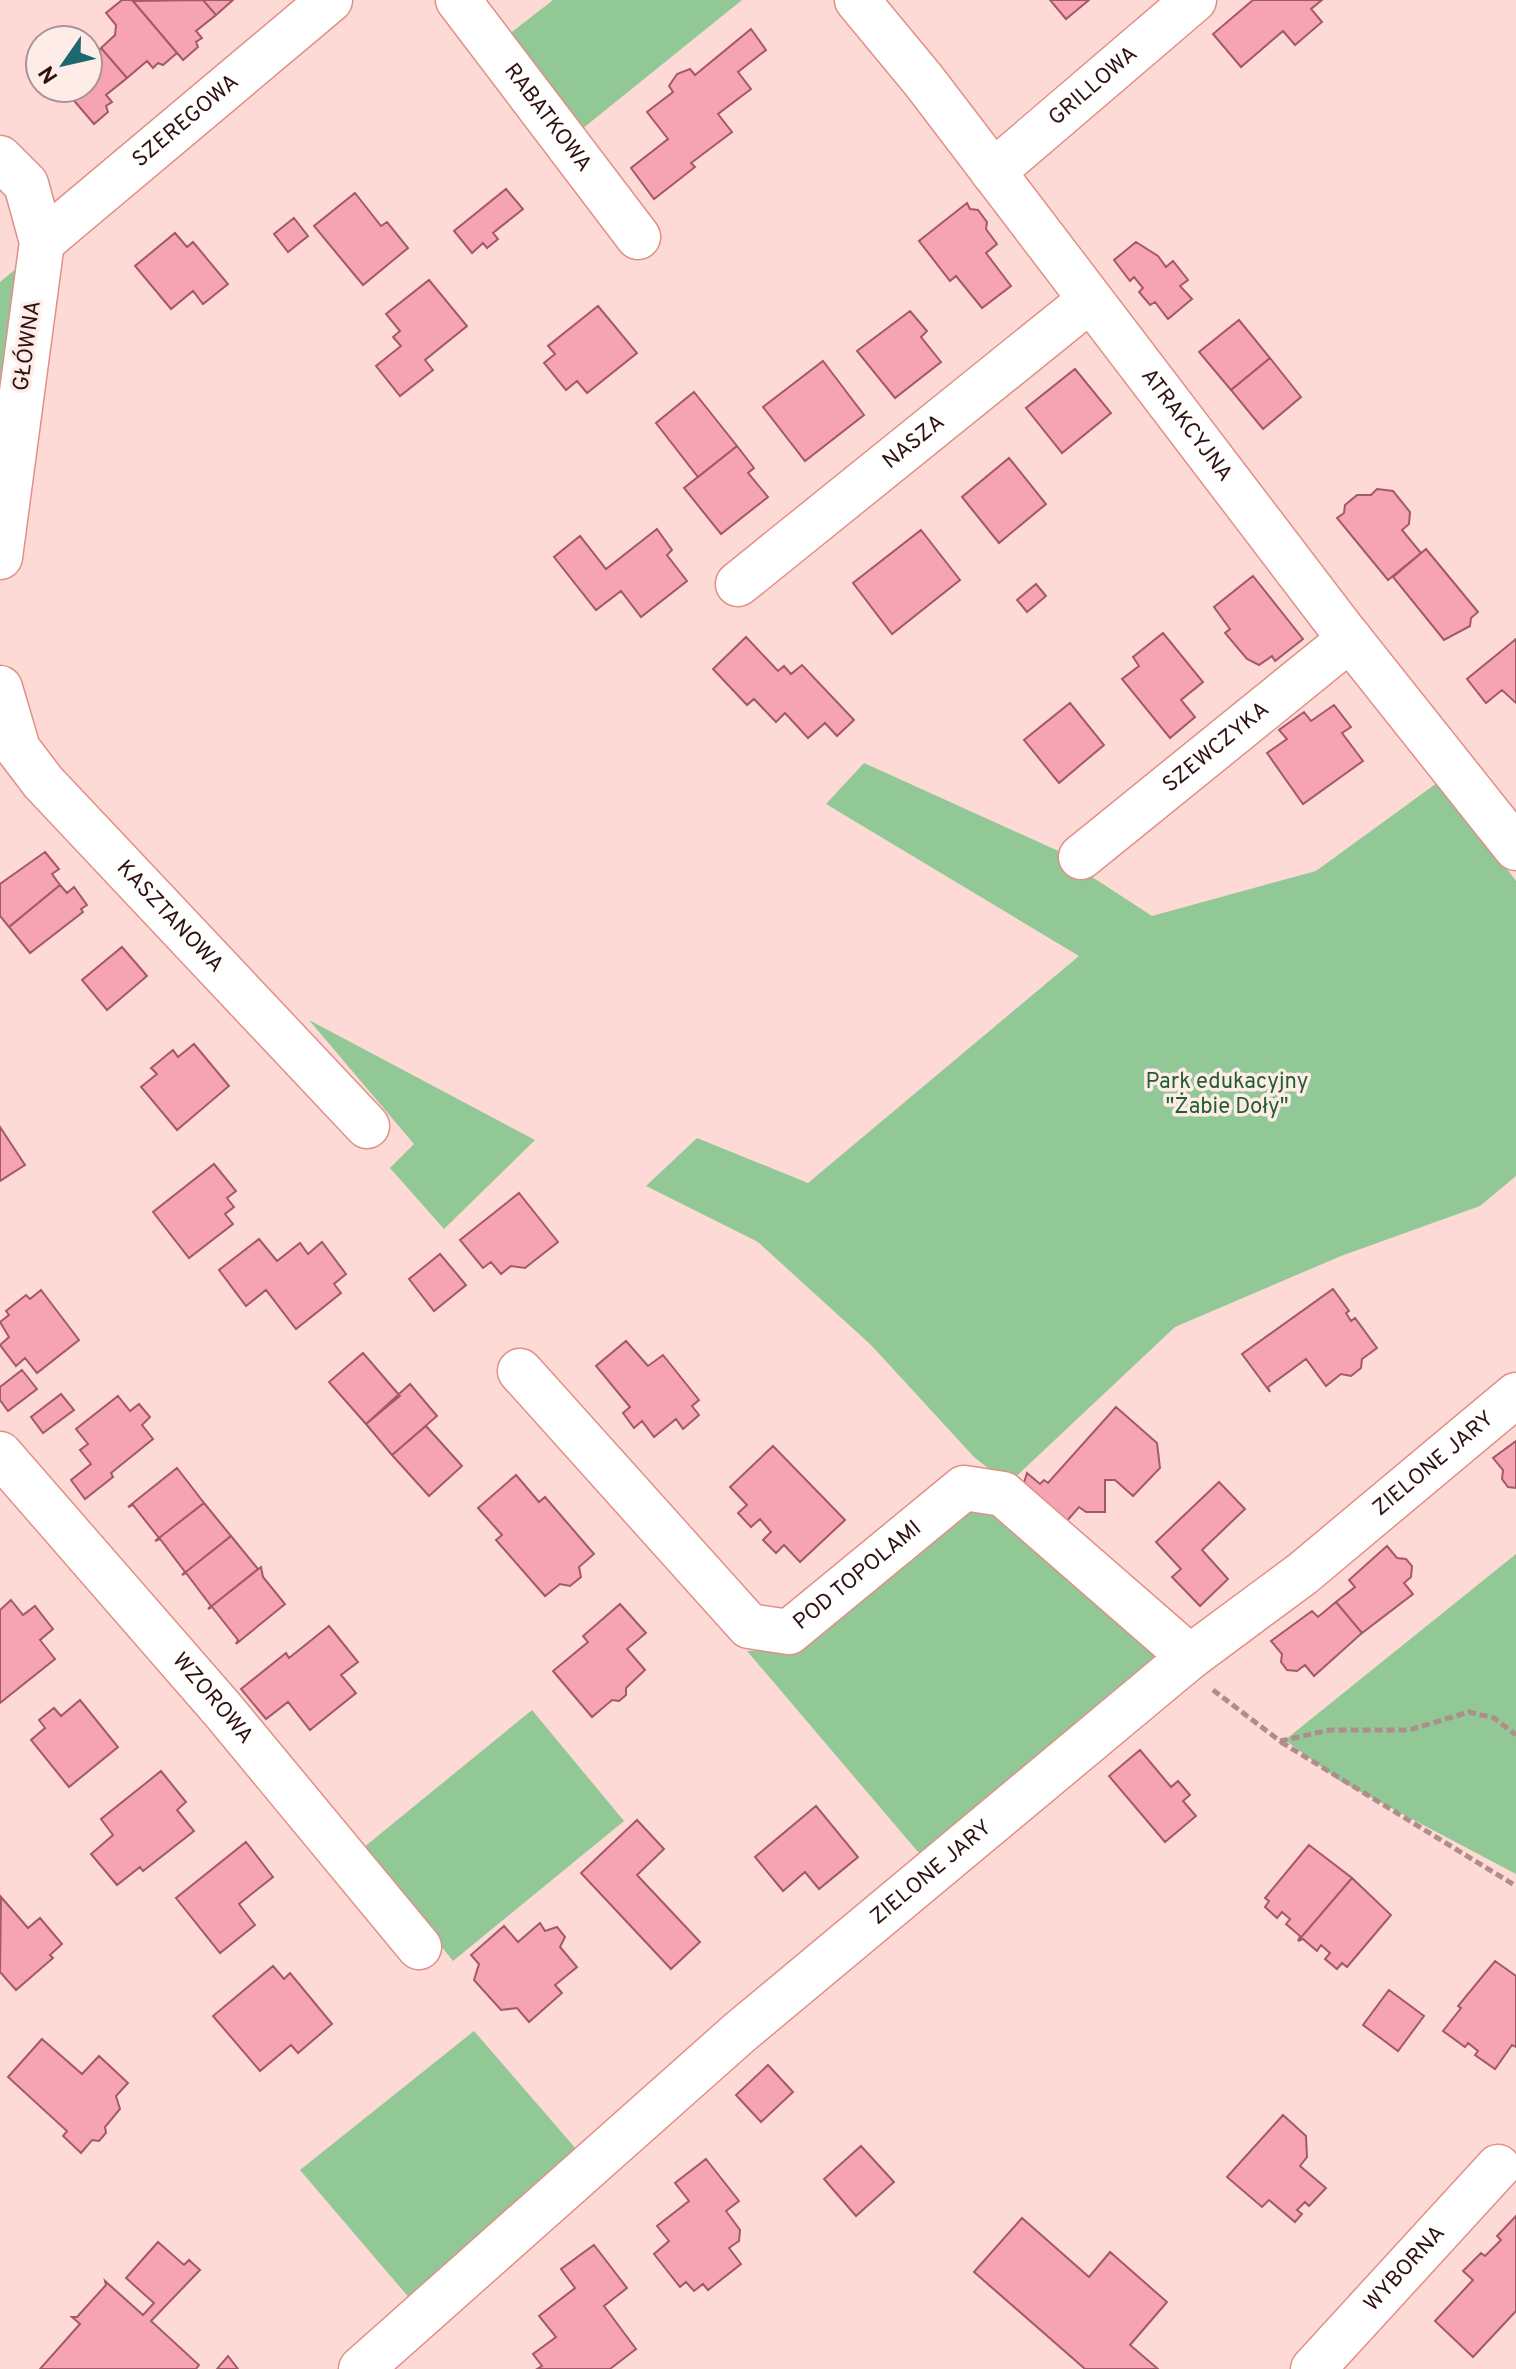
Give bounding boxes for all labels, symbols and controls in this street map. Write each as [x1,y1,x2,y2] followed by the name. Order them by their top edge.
[24,24,104,104] north arrow
[1043,41,1143,132] street label: GRILLOWA
[498,58,597,177] street label: RABATKOWA
[34,60,65,88] text: N
[127,69,245,173] street label: SZEREGOWA
[5,299,48,393] street label: GŁÓWNA
[1135,363,1238,487] street label: ATRAKCYJNA
[877,409,950,475] street label: NASZA
[1157,696,1275,799] street label: SZEWCZYKA
[111,855,229,978] street label: KASZTANOWA
[1146,1069,1308,1121] park label: Park edukacyjny "Żabie Doły"
[1368,1405,1500,1522] street label: ZIELONE JARY
[788,1515,927,1636] street label: POD TOPOLAMI
[166,1648,259,1750] street label: WZOROWA
[865,1814,997,1931] street label: ZIELONE JARY
[1359,2220,1451,2317] street label: WYBORNA

